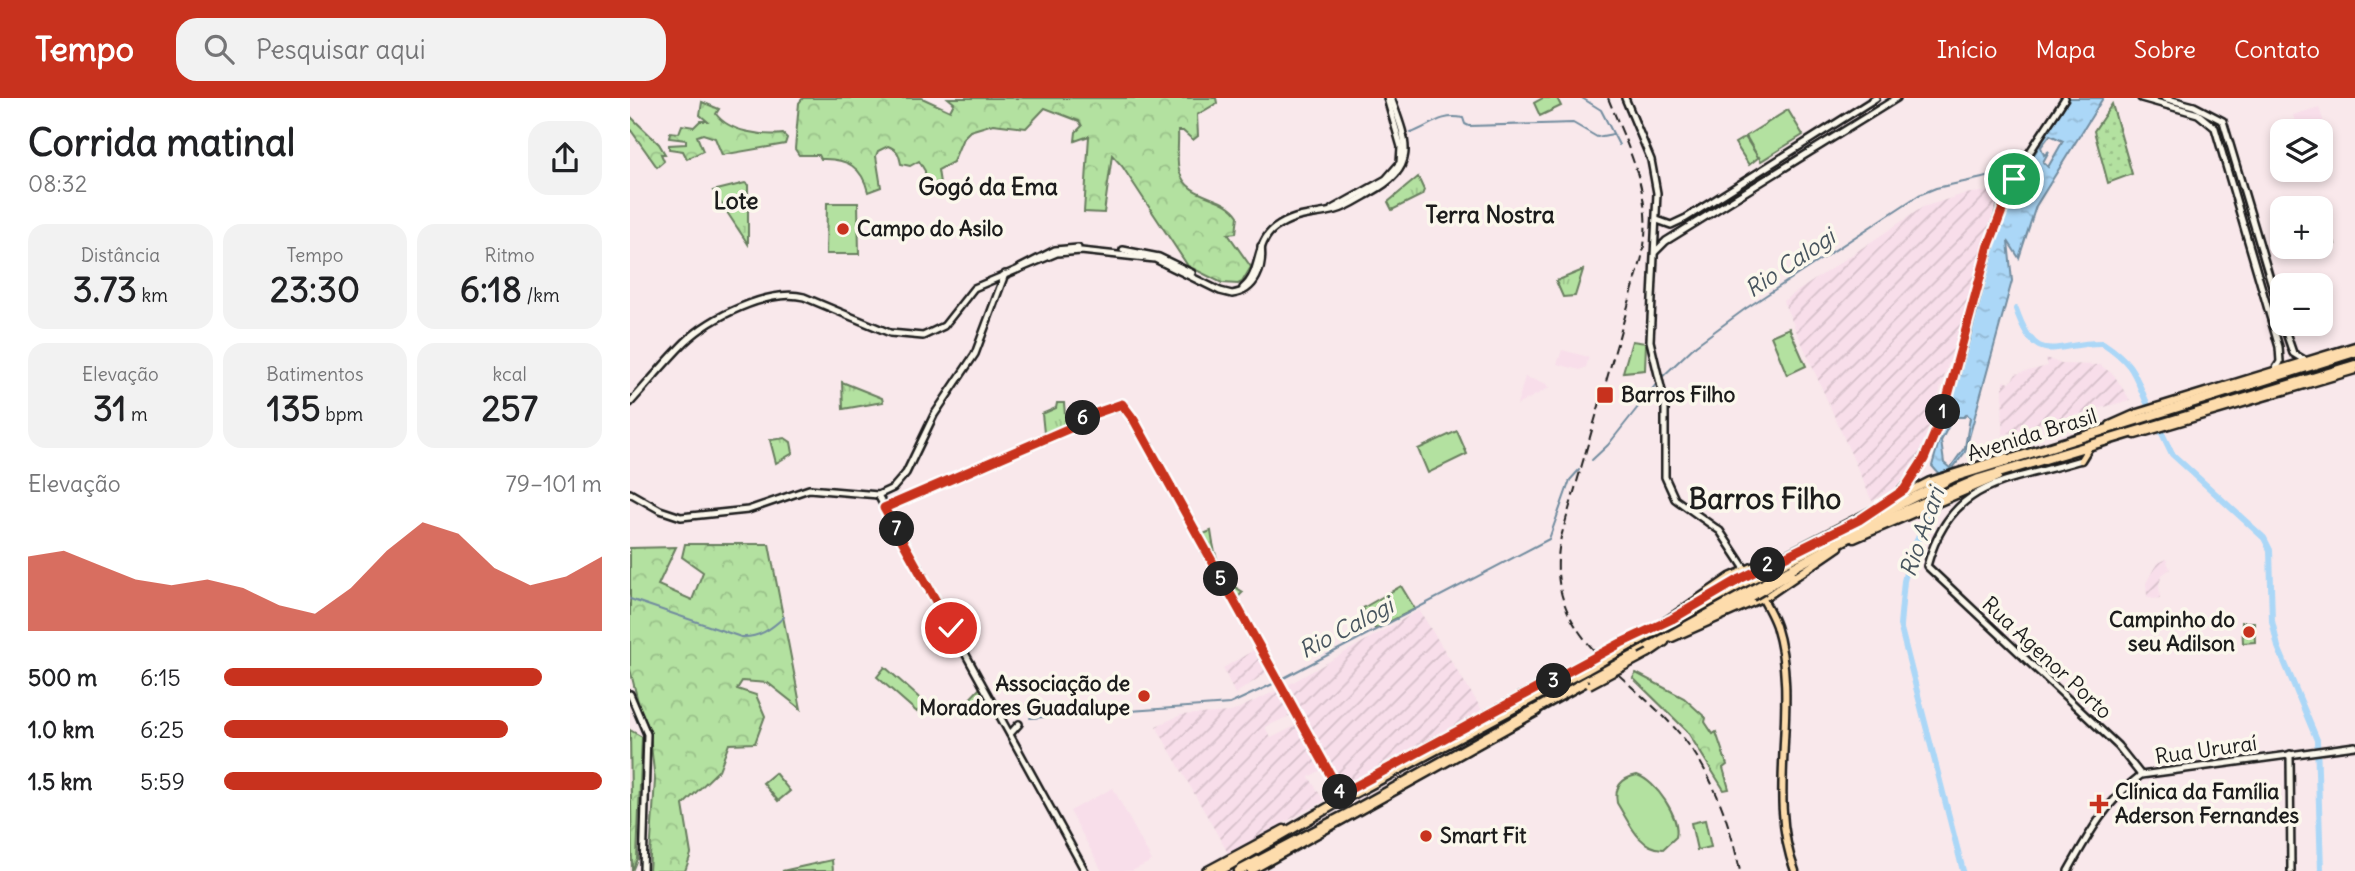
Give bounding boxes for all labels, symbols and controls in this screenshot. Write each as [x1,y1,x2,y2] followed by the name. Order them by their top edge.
[176,18,666,81] search box
[35,28,134,70] text: Tempo
[200,30,238,68] icon: search
[256,33,426,66] text: Pesquisar aqui
[1937,34,1997,64] text: Início
[2035,34,2096,64] text: Mapa
[2134,34,2196,64] text: Sobre
[2234,34,2320,64] text: Contato
[28,119,295,166] text: Corrida matinal
[2270,119,2333,336] map controls
[2270,119,2333,182] button: layers
[528,121,602,195] button: share
[1984,149,2044,209] pin
[1995,160,2033,198] icon: arrive
[28,169,87,198] text: 08:32
[918,172,1058,201] district label: Gogó da Ema
[714,186,758,215] district label: Lote
[2270,196,2333,259] button: +
[1425,200,1555,229] district label: Terra Nostra
[857,215,1003,242] place label: Campo do Asilo
[1739,220,1843,303] water label: Rio Calogi
[835,221,851,237] marker: Campo do Asilo
[81,243,160,267] text: Distância
[286,243,344,267] text: Tempo
[485,243,535,267] text: Ritmo
[73,267,137,311] text: 3.73
[270,267,360,311] text: 23:30
[460,267,522,311] text: 6:18
[2270,273,2333,336] button: −
[137,283,168,307] text: km
[522,283,560,307] text: /km
[82,362,159,386] text: Elevação
[266,362,364,386] text: Batimentos
[493,362,527,386] text: kcal
[1621,381,1735,408] place label: Barros Filho
[1595,385,1615,405] marker: Barros Filho
[93,386,126,430] text: 31
[267,386,321,430] text: 135
[481,386,538,430] text: 257
[1926,394,1960,430] pin: 1
[1939,399,1946,423] text: 1
[1065,400,1100,436] pin: 6
[126,402,148,426] text: m
[321,402,363,426] text: bpm
[1964,402,2100,467] street label: Avenida Brasil
[1077,405,1088,429] text: 6
[28,469,121,498] text: Elevação
[505,469,602,498] text: 79–101 m
[1689,481,1841,517] district label: Barros Filho
[1893,481,1951,580] water label: Rio Acari
[880,512,914,546] pin: 7
[892,516,901,540] text: 7
[1750,547,1786,582] pin: 2
[1762,552,1773,576] text: 2
[1204,561,1238,596] pin: 5
[1215,566,1226,590] text: 5
[1294,589,1400,664] water label: Rio Calogi
[1977,591,2118,725] street label: Rua Agenor Porto
[921,598,981,658] pin
[2109,606,2235,657] place label: Campinho do seu Adilson
[932,609,970,647] icon: check
[2241,624,2257,640] marker: Campinho do seu Adilson
[28,663,97,692] text: 500 m
[140,663,181,692] text: 6:15
[1536,664,1572,698] pin: 3
[1548,668,1559,692] text: 3
[919,670,1130,721] place label: Associação de Moradores Guadalupe
[1136,688,1152,704] marker: Associação de Moradores Guadalupe
[28,715,94,744] text: 1.0 km
[140,715,184,744] text: 6:25
[2153,729,2259,770] street label: Rua Ururaí
[28,767,93,796] text: 1.5 km
[140,767,185,796] text: 5:59
[1322,774,1358,810] pin: 4
[2115,778,2300,829] place label: Clínica da Família Aderson Fernandes
[1334,779,1345,803] text: 4
[2089,794,2109,814] marker: Clínica da Família Aderson Fernandes
[1440,822,1527,849] place label: Smart Fit
[1418,828,1434,844] marker: Smart Fit

